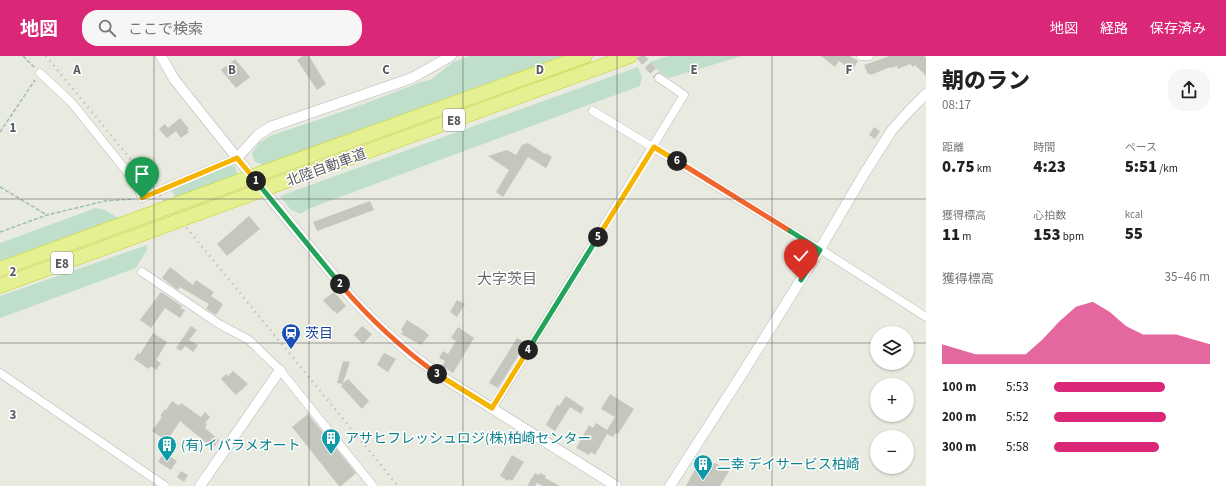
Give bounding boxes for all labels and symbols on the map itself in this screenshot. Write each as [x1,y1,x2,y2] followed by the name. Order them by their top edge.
[72,61,81,79] text: A
[228,61,236,79] text: B
[382,61,390,79] text: C
[536,61,544,79] text: D
[690,61,698,79] text: E
[846,61,853,79] text: F
[443,109,465,131] road number: E8
[10,119,17,137] text: 1
[283,144,369,192] street label: 北陸自動車道
[667,151,687,171] pin: 6
[125,157,159,198] pin
[246,171,266,191] pin: 1
[588,227,608,247] pin: 5
[784,239,818,280] pin
[51,252,73,274] road number: E8
[10,263,17,281] text: 2
[477,269,537,290] district label: 大字茨目
[330,274,350,294] pin: 2
[280,322,302,350] station icon: 茨目
[305,324,333,344] place label: 茨目
[518,340,538,360] pin: 4
[427,364,447,384] pin: 3
[10,406,17,424] text: 3
[320,427,342,455] building icon: アサヒフレッシュロジ(株)柏崎センター
[345,429,591,449] place label: アサヒフレッシュロジ(株)柏崎センター
[156,434,178,462] building icon: (有)イバラメオート
[181,436,301,456] place label: (有)イバラメオート
[692,453,714,481] building icon: 二幸 デイサービス柏崎
[717,455,860,475] place label: 二幸 デイサービス柏崎

